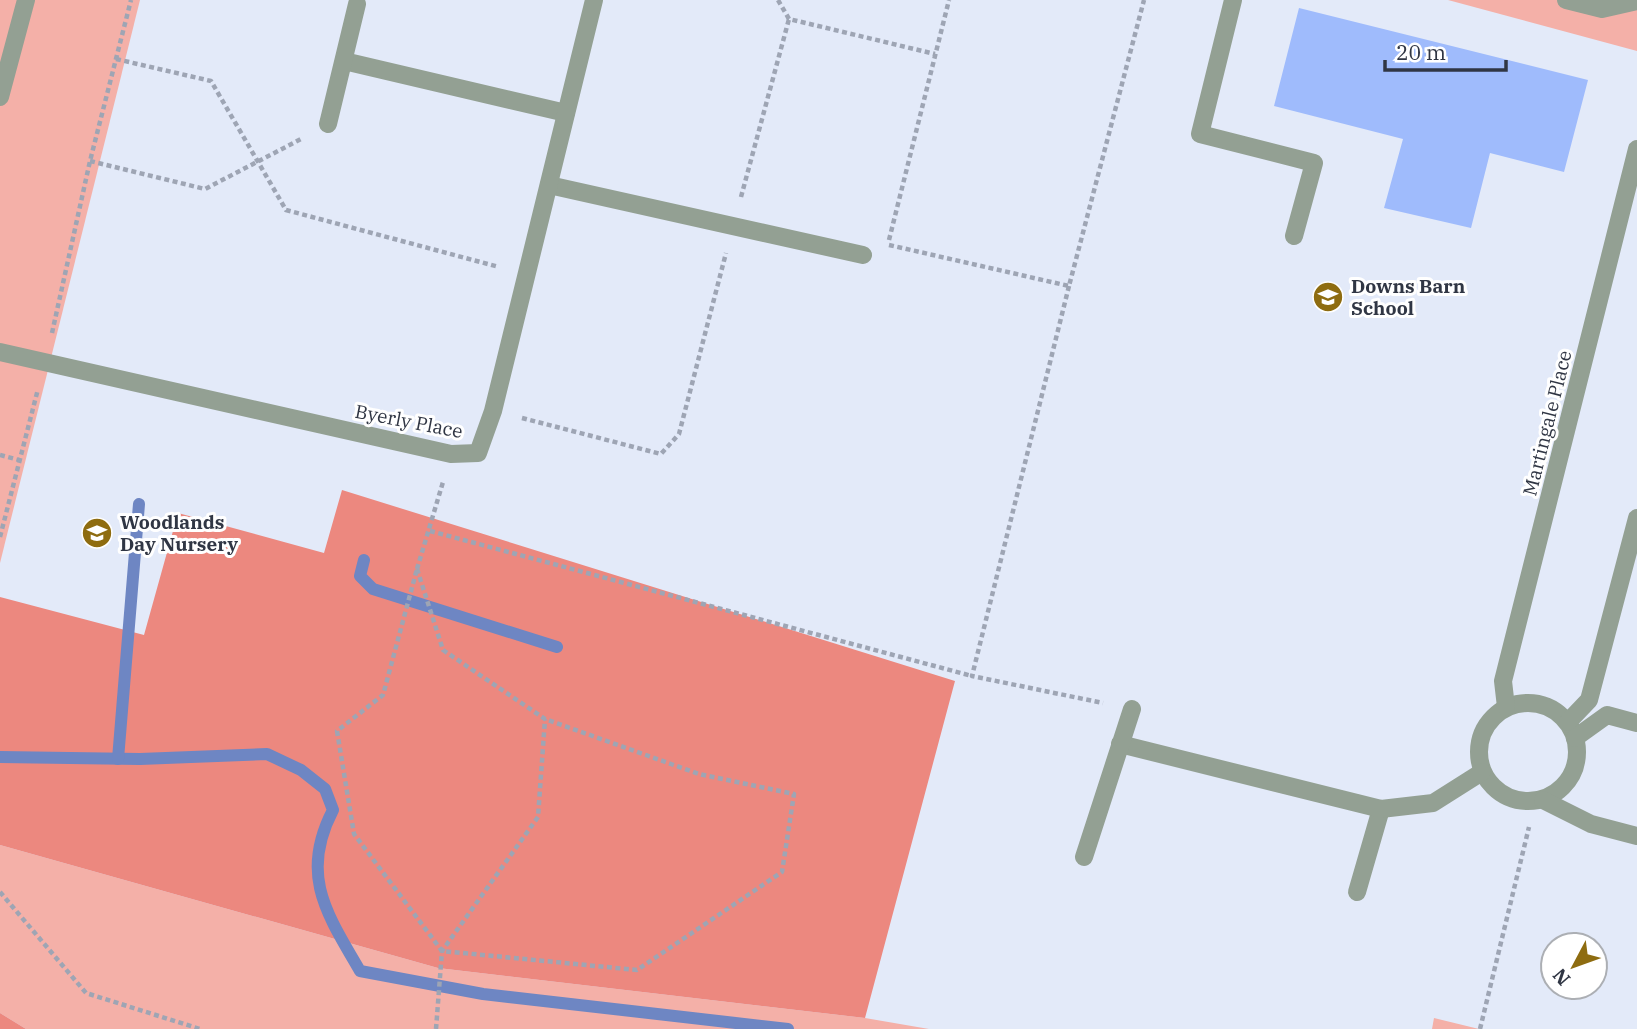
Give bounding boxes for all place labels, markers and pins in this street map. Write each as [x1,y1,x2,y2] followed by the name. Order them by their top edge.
[1351,274,1466,320] place label: Downs Barn School
[1311,280,1345,314] school or university icon: Downs Barn School
[120,510,238,556] place label: Woodlands Day Nursery
[80,516,114,550] school or university icon: Woodlands Day Nursery

